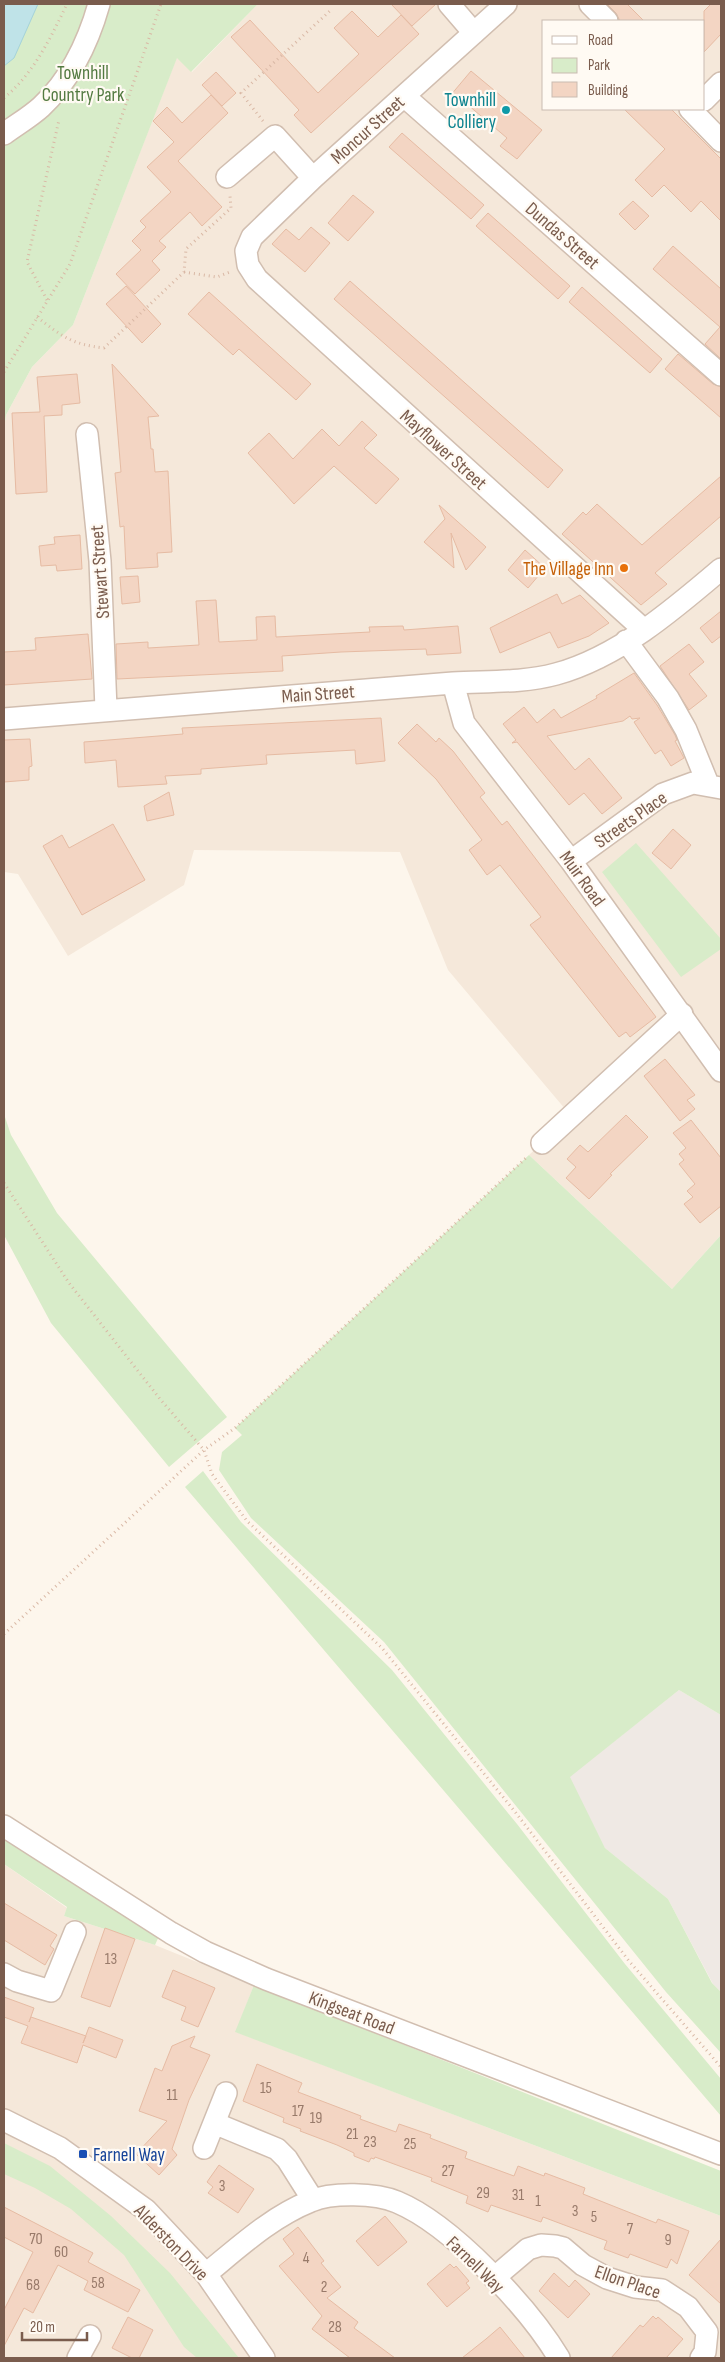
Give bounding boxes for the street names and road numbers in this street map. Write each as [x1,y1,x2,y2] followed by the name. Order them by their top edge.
[326,91,410,169] street label: Moncur Street
[520,198,604,275] street label: Dundas Street
[395,405,491,495] street label: Mayflower Street
[86,524,115,619] street label: Stewart Street
[281,680,356,709] street label: Main Street
[590,787,672,854] street label: Streets Place
[554,847,610,911] street label: Muir Road
[305,1987,398,2040] street label: Kingseat Road
[128,2199,213,2286] street label: Alderston Drive
[441,2232,509,2299] street label: Farnell Way
[592,2260,663,2304] street label: Ellon Place

